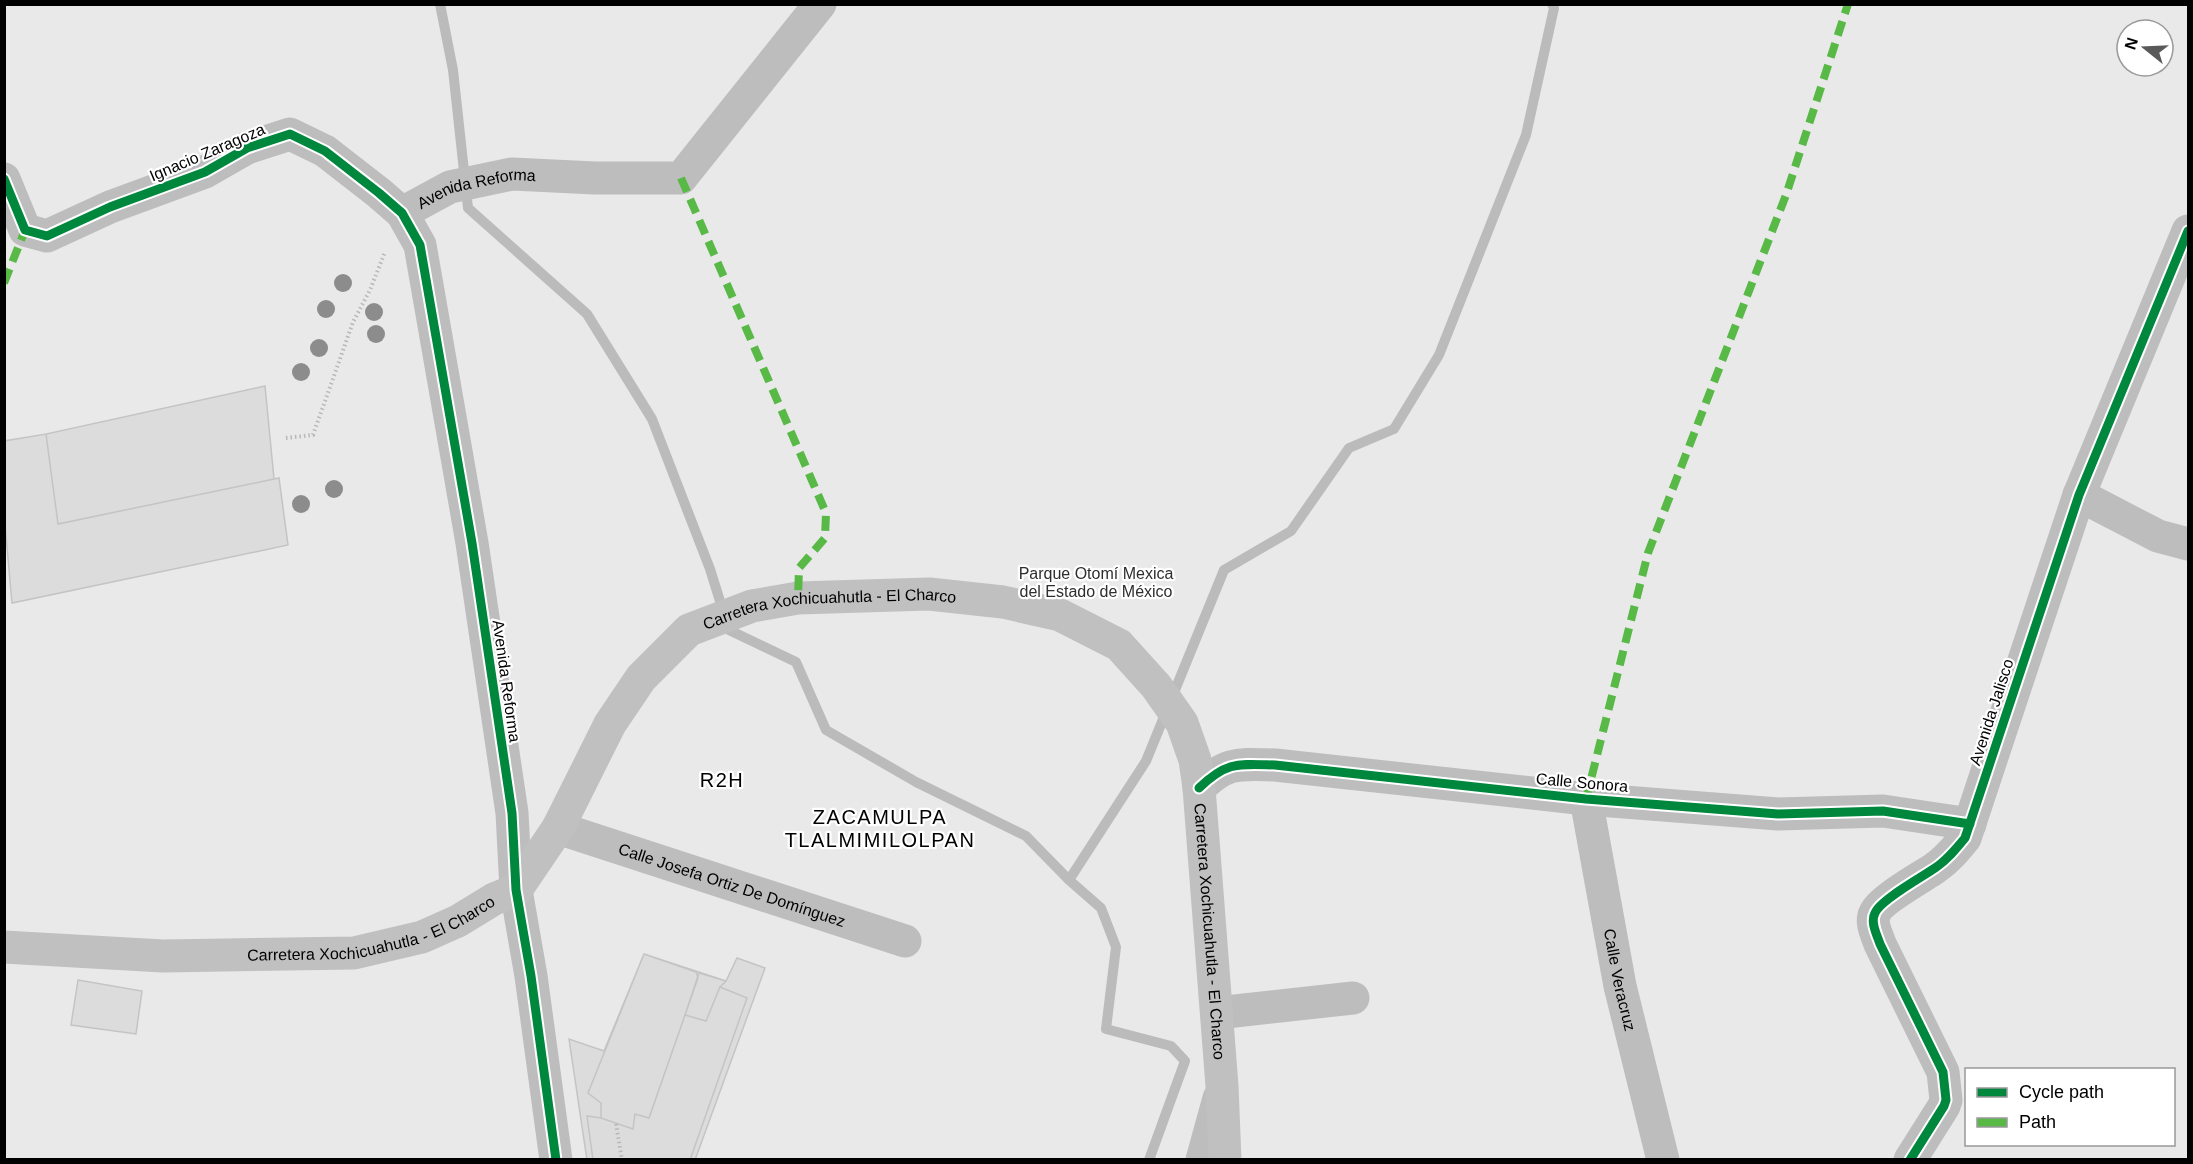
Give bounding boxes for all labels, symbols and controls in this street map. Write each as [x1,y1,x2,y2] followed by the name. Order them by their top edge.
[2115,18,2175,78] north arrow
[2121,35,2141,52] text: N
[147,120,268,184] street label: Ignacio Zaragoza
[414,166,536,212] street label: Avenida Reforma
[1019,565,1173,600] park label: Parque Otomí Mexica del Estado de México
[701,586,957,633] street label: Carretera Xochicuahutla - El Charco
[490,619,524,743] street label: Avenida Reforma
[1966,657,2017,768] street label: Avenida Jalisco
[700,769,744,791] district label: R2H
[1535,770,1629,795] street label: Calle Sonora
[1191,803,1228,1060] street label: Carretera Xochicuahutla - El Charco
[785,806,975,851] district label: ZACAMULPA TLALMIMILOLPAN
[616,840,847,930] street label: Calle Josefa Ortiz De Domínguez
[247,893,498,964] street label: Carretera Xochicuahutla - El Charco
[1601,927,1639,1033] street label: Calle Veracruz
[1965,1068,2175,1146] legend
[2019,1082,2104,1102] text: Cycle path
[2019,1112,2056,1132] text: Path

